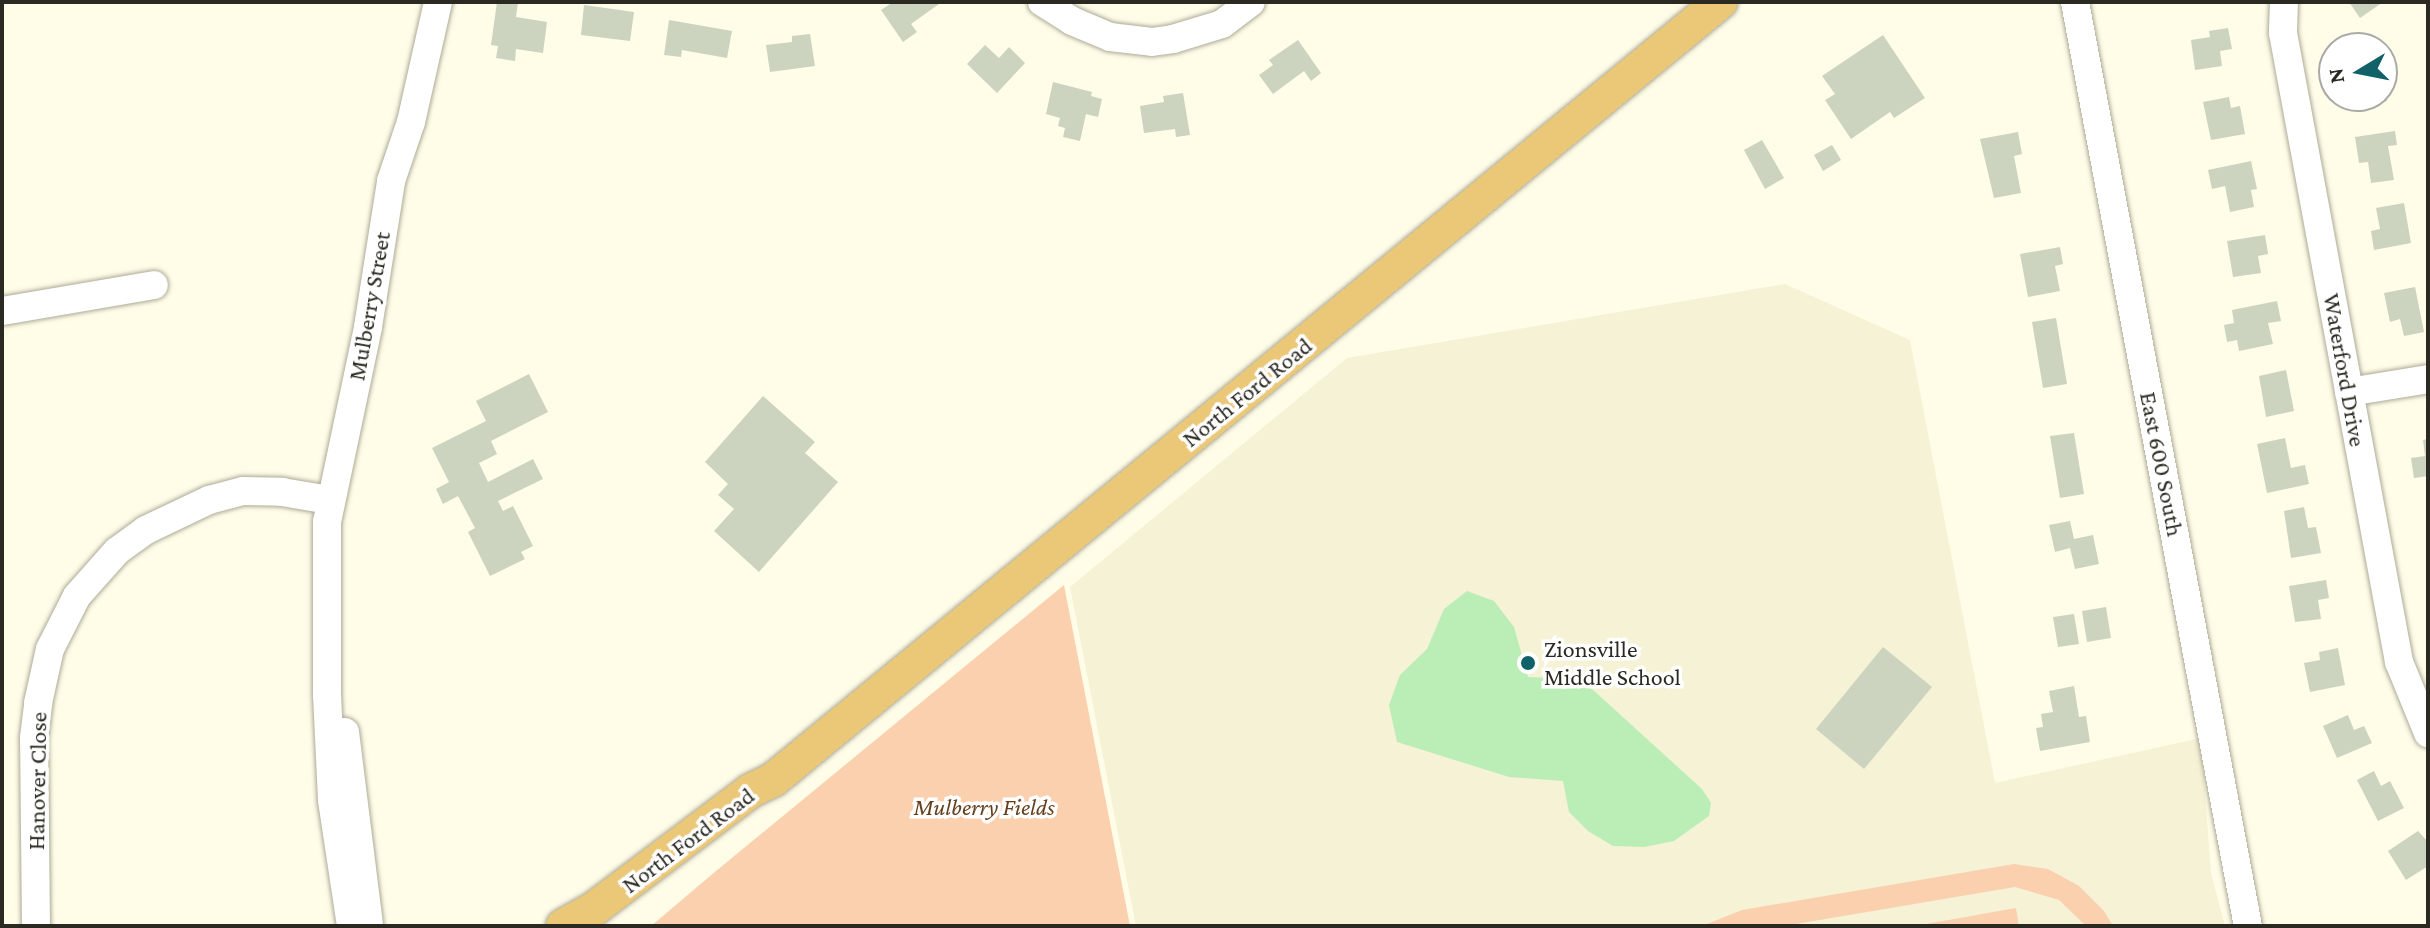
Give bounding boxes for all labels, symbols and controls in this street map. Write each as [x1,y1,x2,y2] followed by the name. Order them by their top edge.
[2318,32,2398,112] north arrow
[2322,66,2349,85] text: N
[342,229,396,383] street label: Mulberry Street
[2317,291,2373,449] street label: Waterford Drive
[1176,331,1318,453] street label: North Ford Road
[2134,389,2190,539] street label: East 600 South
[1544,635,1681,691] place label: Zionsville Middle School
[1519,654,1537,672] marker: Zionsville Middle School
[21,712,53,850] street label: Hanover Close
[616,781,760,899] street label: North Ford Road
[913,793,1055,821] park label: Mulberry Fields

